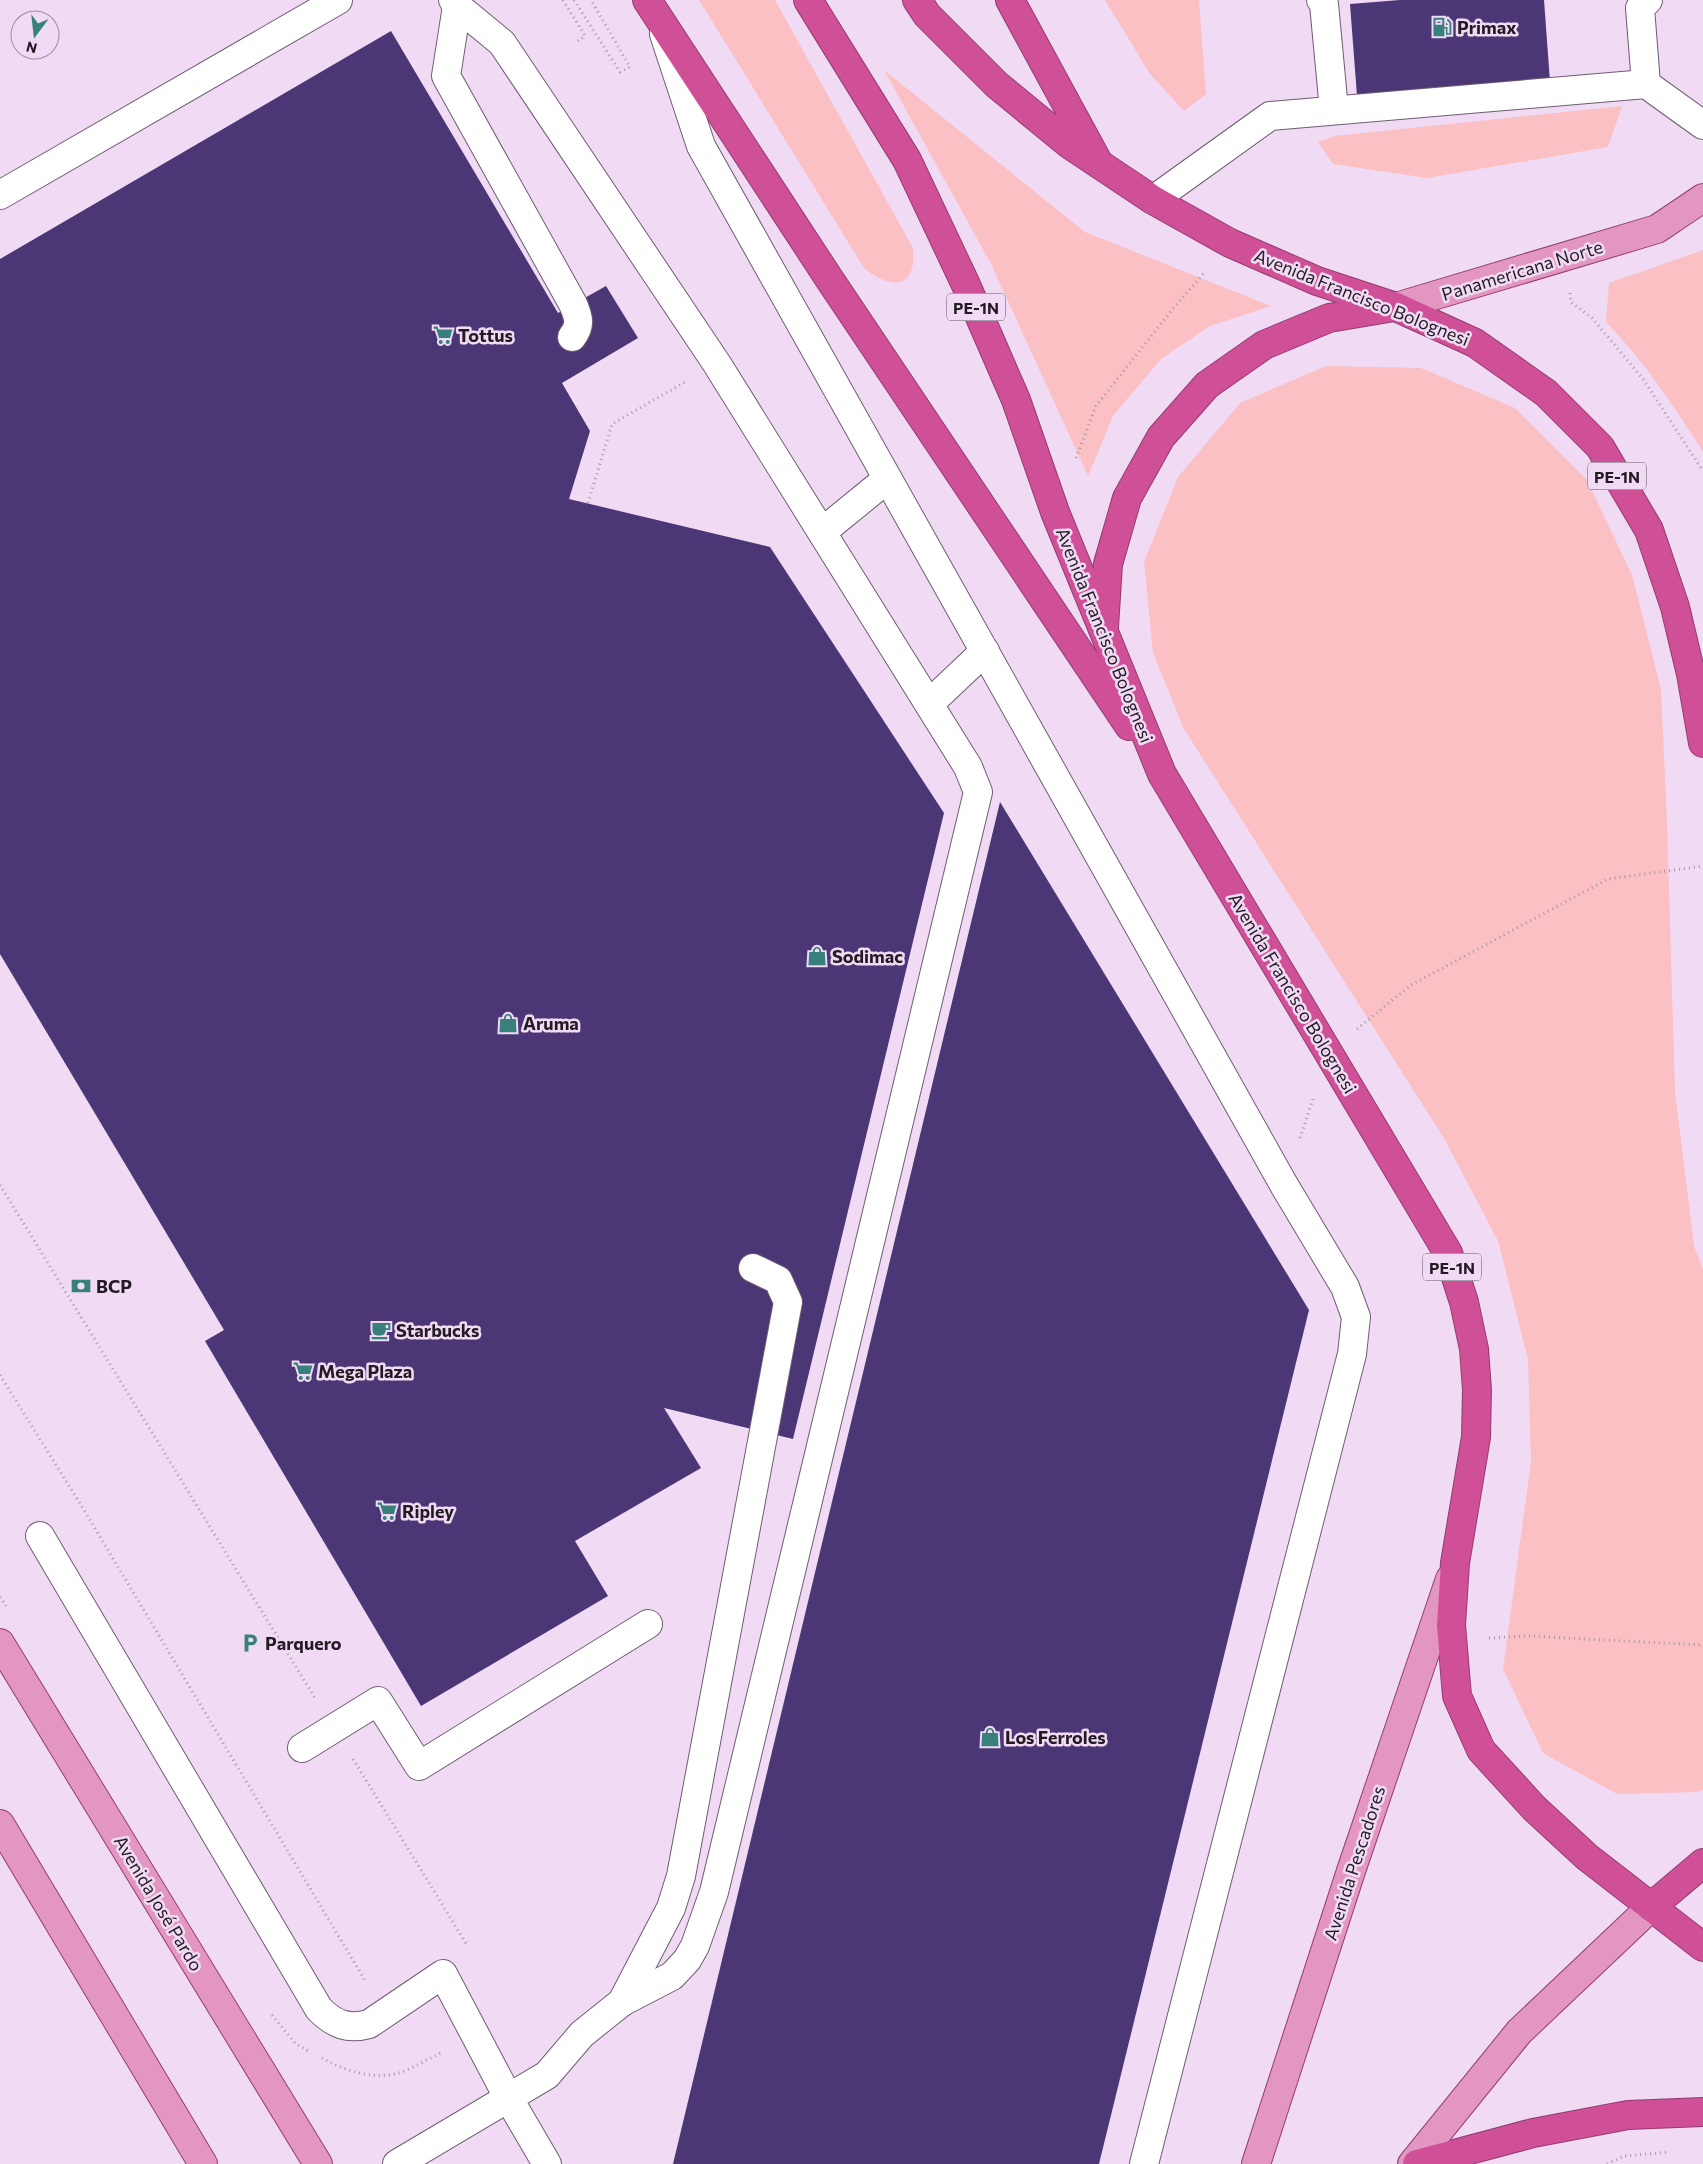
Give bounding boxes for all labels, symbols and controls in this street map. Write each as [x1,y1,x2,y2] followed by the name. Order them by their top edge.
[10,10,60,60] north arrow
[1431,16,1453,38] fuel station icon: Primax
[1457,16,1517,38] place label: Primax
[24,38,39,58] text: N
[1439,235,1605,305] street label: Panamericana Norte
[1251,244,1473,350] street label: Avenida Francisco Bolognesi
[947,294,1005,320] road number: PE-1N
[432,324,454,346] supermarket icon: Tottus
[458,324,513,346] place label: Tottus
[1588,462,1646,490] road number: PE-1N
[1052,524,1158,746] street label: Avenida Francisco Bolognesi
[1224,889,1362,1097] street label: Avenida Francisco Bolognesi
[806,945,828,967] shop icon: Sodimac
[832,945,903,967] place label: Sodimac
[497,1012,519,1034] shop icon: Aruma
[523,1012,579,1034] place label: Aruma
[1423,1254,1481,1280] road number: PE-1N
[70,1275,92,1297] bank icon: BCP
[96,1275,132,1297] place label: BCP
[370,1319,392,1341] cafe icon: Starbucks
[396,1319,480,1341] place label: Starbucks
[292,1360,314,1382] supermarket icon: Mega Plaza
[318,1360,412,1382] place label: Mega Plaza
[376,1500,398,1522] supermarket icon: Ripley
[402,1500,454,1522] place label: Ripley
[239,1632,261,1654] parking icon: Parquero
[265,1632,342,1654] place label: Parquero
[979,1726,1001,1748] shop icon: Los Ferroles
[1005,1726,1106,1748] place label: Los Ferroles
[1319,1783,1389,1943] street label: Avenida Pescadores
[110,1831,208,1975] street label: Avenida José Pardo

